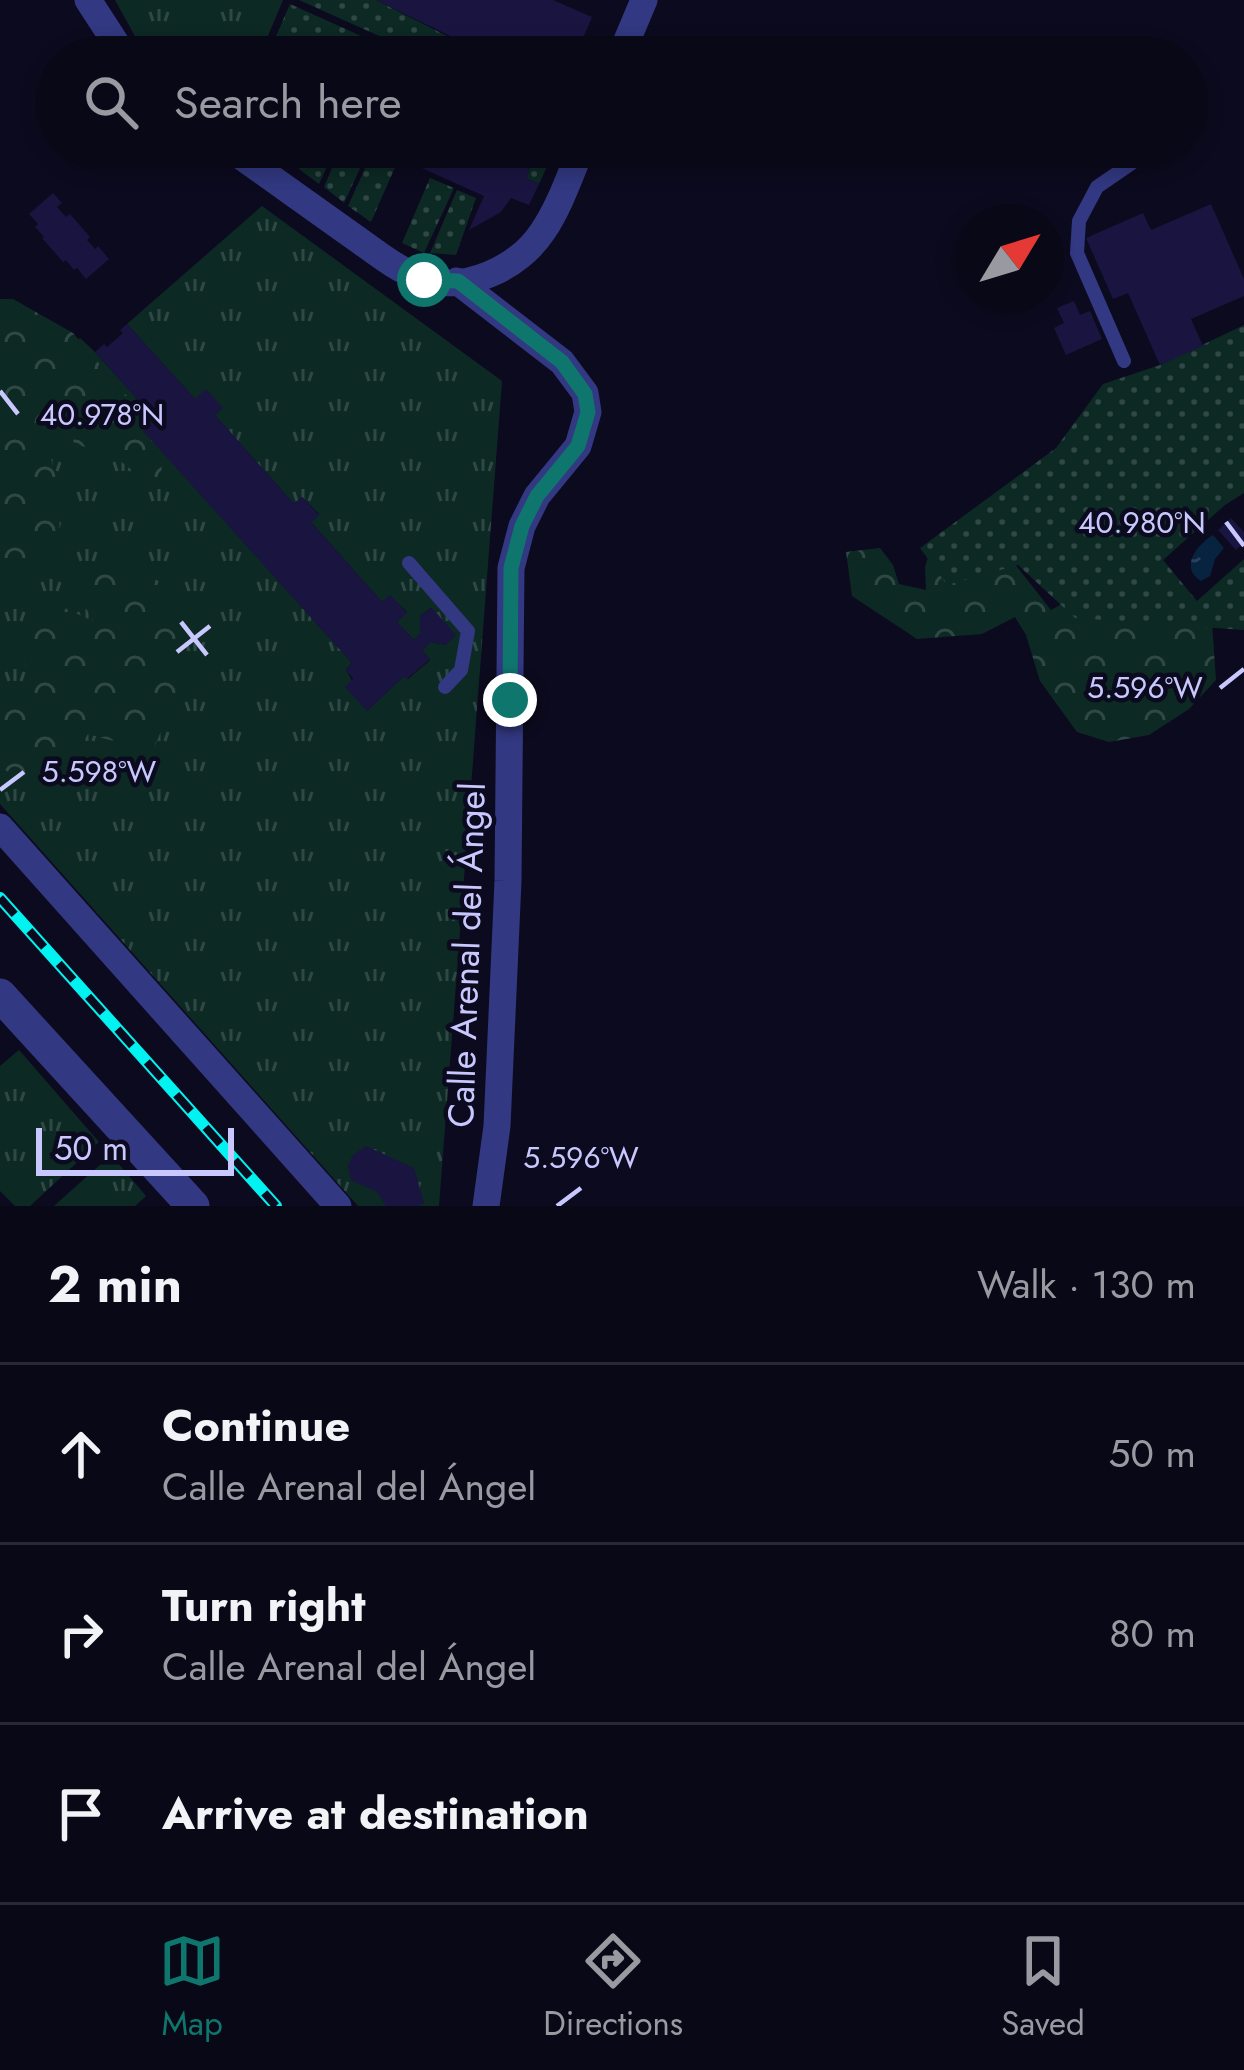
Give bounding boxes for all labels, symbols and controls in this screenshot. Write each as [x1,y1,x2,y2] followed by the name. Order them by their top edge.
[36,36,1208,168] search box
[78,69,144,135] icon: search
[174,70,402,135] text: Search here
[956,204,1064,312] north arrow
[397,253,451,307] route start
[40,393,164,436] text: 40.978°N
[1078,501,1206,544] text: 40.980°N
[1087,666,1203,709] text: 5.596°W
[483,673,537,727] route end
[42,750,157,793] text: 5.598°W
[434,781,498,1129] street label: Calle Arenal del Ángel
[36,1122,234,1175] scale bar
[54,1125,128,1172] text: 50 m
[523,1136,639,1179] text: 5.596°W
[48,1247,182,1321] text: 2 min
[977,1256,1196,1313] text: Walk · 130 m
[162,1393,350,1458] text: Continue
[48,1421,114,1487] icon: ahead
[1108,1425,1196,1482] text: 50 m
[162,1458,536,1515] text: Calle Arenal del Ángel
[162,1573,366,1638] text: Turn right
[48,1601,114,1667] icon: right
[1109,1605,1196,1662] text: 80 m
[162,1638,536,1695] text: Calle Arenal del Ángel
[48,1781,114,1847] icon: arrive
[162,1781,589,1846] text: Arrive at destination
[159,1928,225,2047] tab: Map
[543,1928,683,2047] tab: Directions
[1001,1928,1085,2047] tab: Saved

